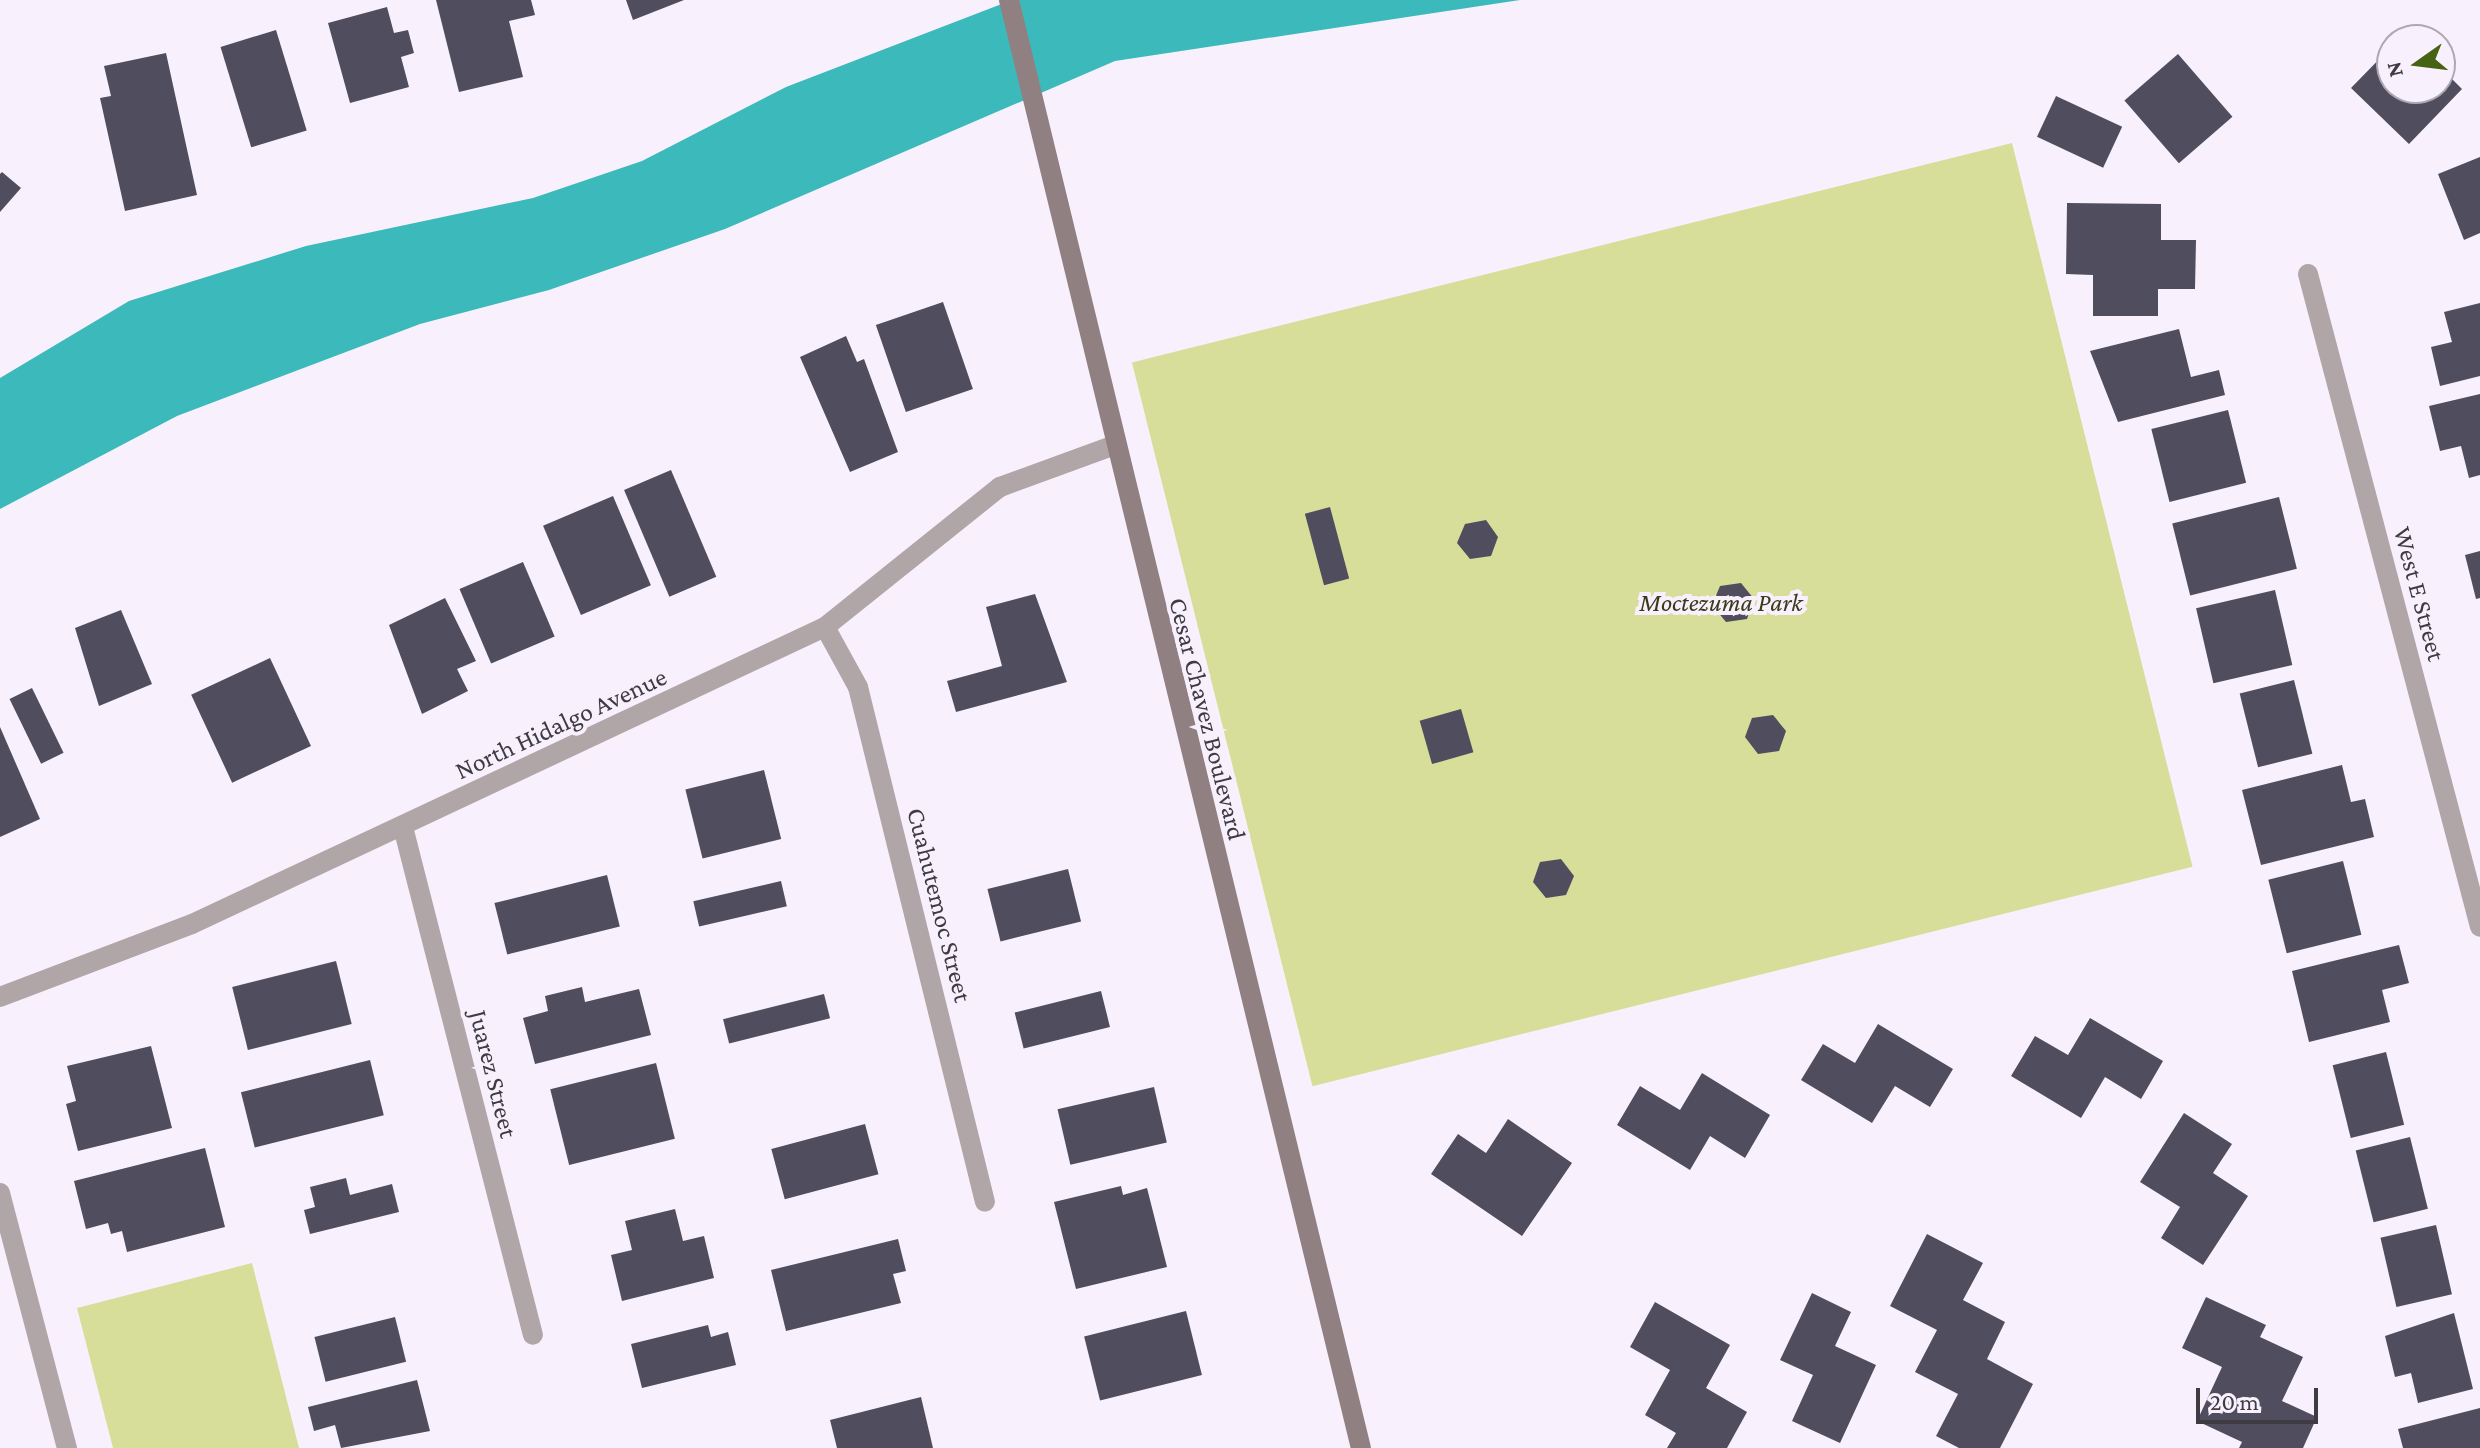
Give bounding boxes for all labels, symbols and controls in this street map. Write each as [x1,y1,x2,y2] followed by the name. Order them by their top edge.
[2376,24,2456,104] north arrow
[2380,59,2408,80] text: N
[2386,523,2452,665] street label: West E Street
[1639,587,1803,619] park label: Moctezuma Park
[1162,595,1252,843] street label: Cesar Chavez Boulevard
[450,661,672,787] street label: North Hidalgo Avenue
[900,805,978,1005] street label: Cuahutemoc Street
[462,1007,524,1141] street label: Juarez Street
[2200,1372,2322,1422] scale bar
[2210,1388,2259,1415] text: 20 m

